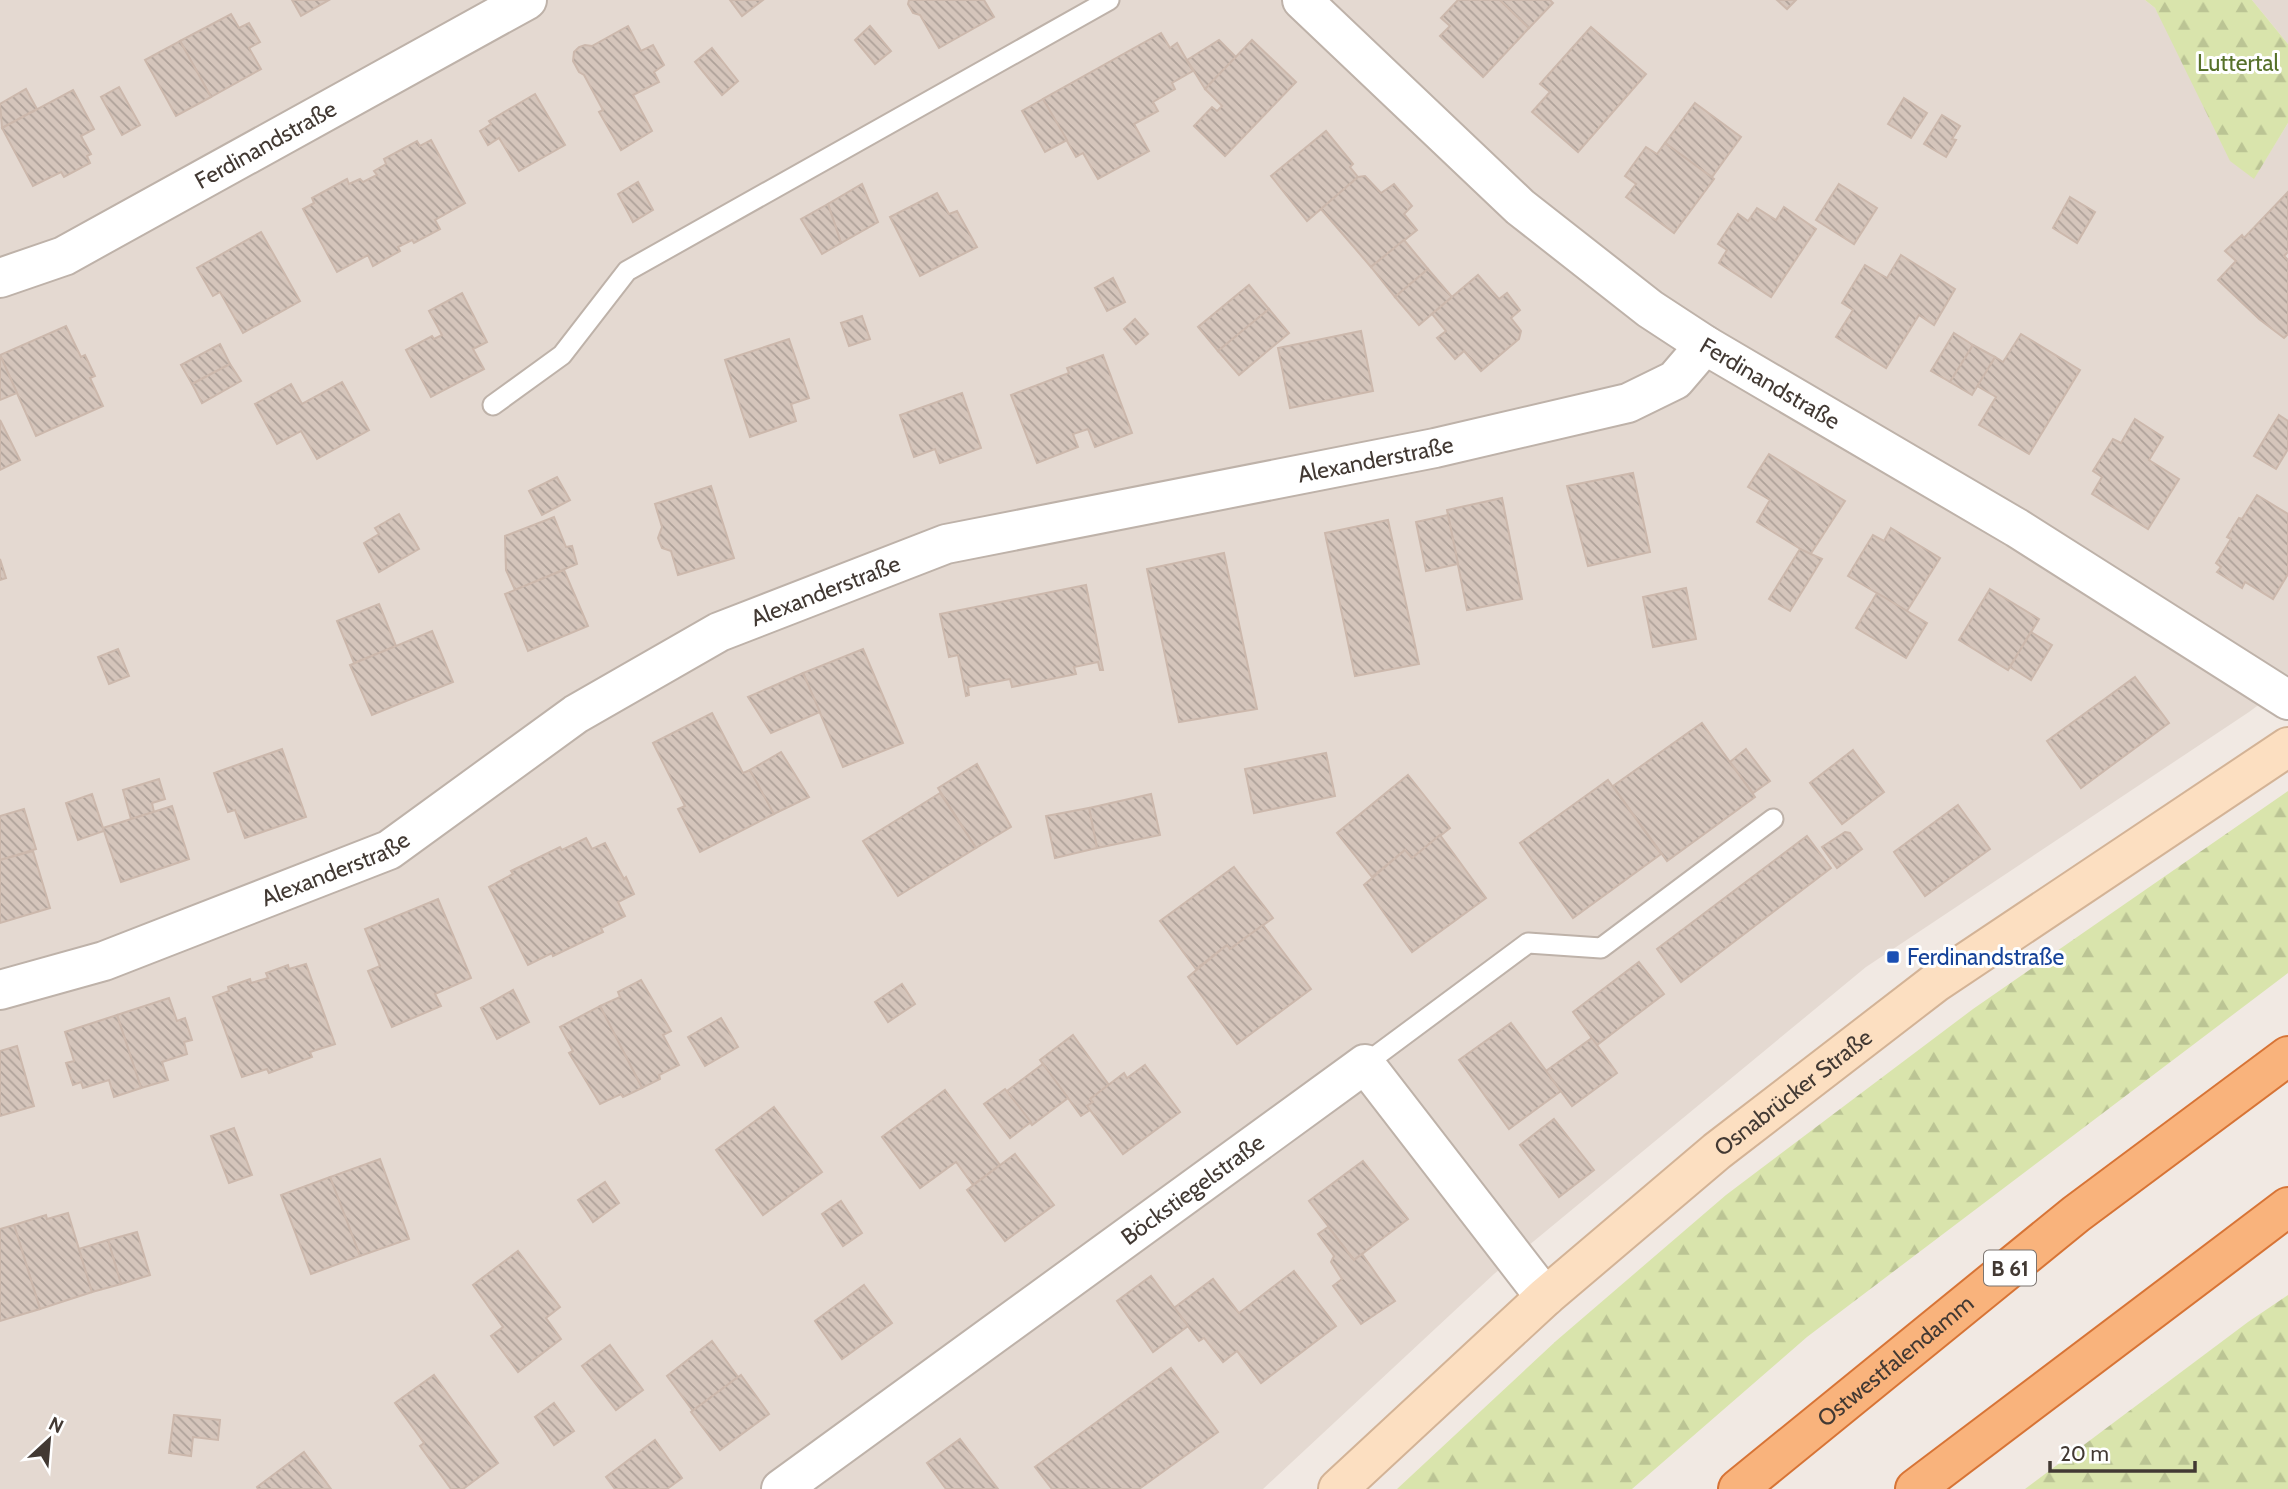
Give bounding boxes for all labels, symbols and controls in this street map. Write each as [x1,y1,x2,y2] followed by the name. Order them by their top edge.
[2197,49,2280,77] park label: Luttertal
[190,94,341,195] street label: Ferdinandstraße
[1695,331,1845,435] street label: Ferdinandstraße
[1295,430,1456,489] street label: Alexanderstraße
[747,549,904,632] street label: Alexanderstraße
[257,826,415,912] street label: Alexanderstraße
[1907,943,2064,971] place label: Ferdinandstraße
[1885,949,1901,965] marker: Ferdinandstraße
[1709,1023,1878,1162] street label: Osnabrücker Straße
[1116,1128,1270,1251] street label: Böckstiegelstraße
[1984,1250,2036,1286] road number: B 61
[1812,1289,1979,1433] street label: Ostwestfalendamm
[14,1405,84,1475] north arrow
[45,1412,67,1438] text: N
[2050,1430,2195,1474] scale bar
[2060,1441,2109,1466] text: 20 m

